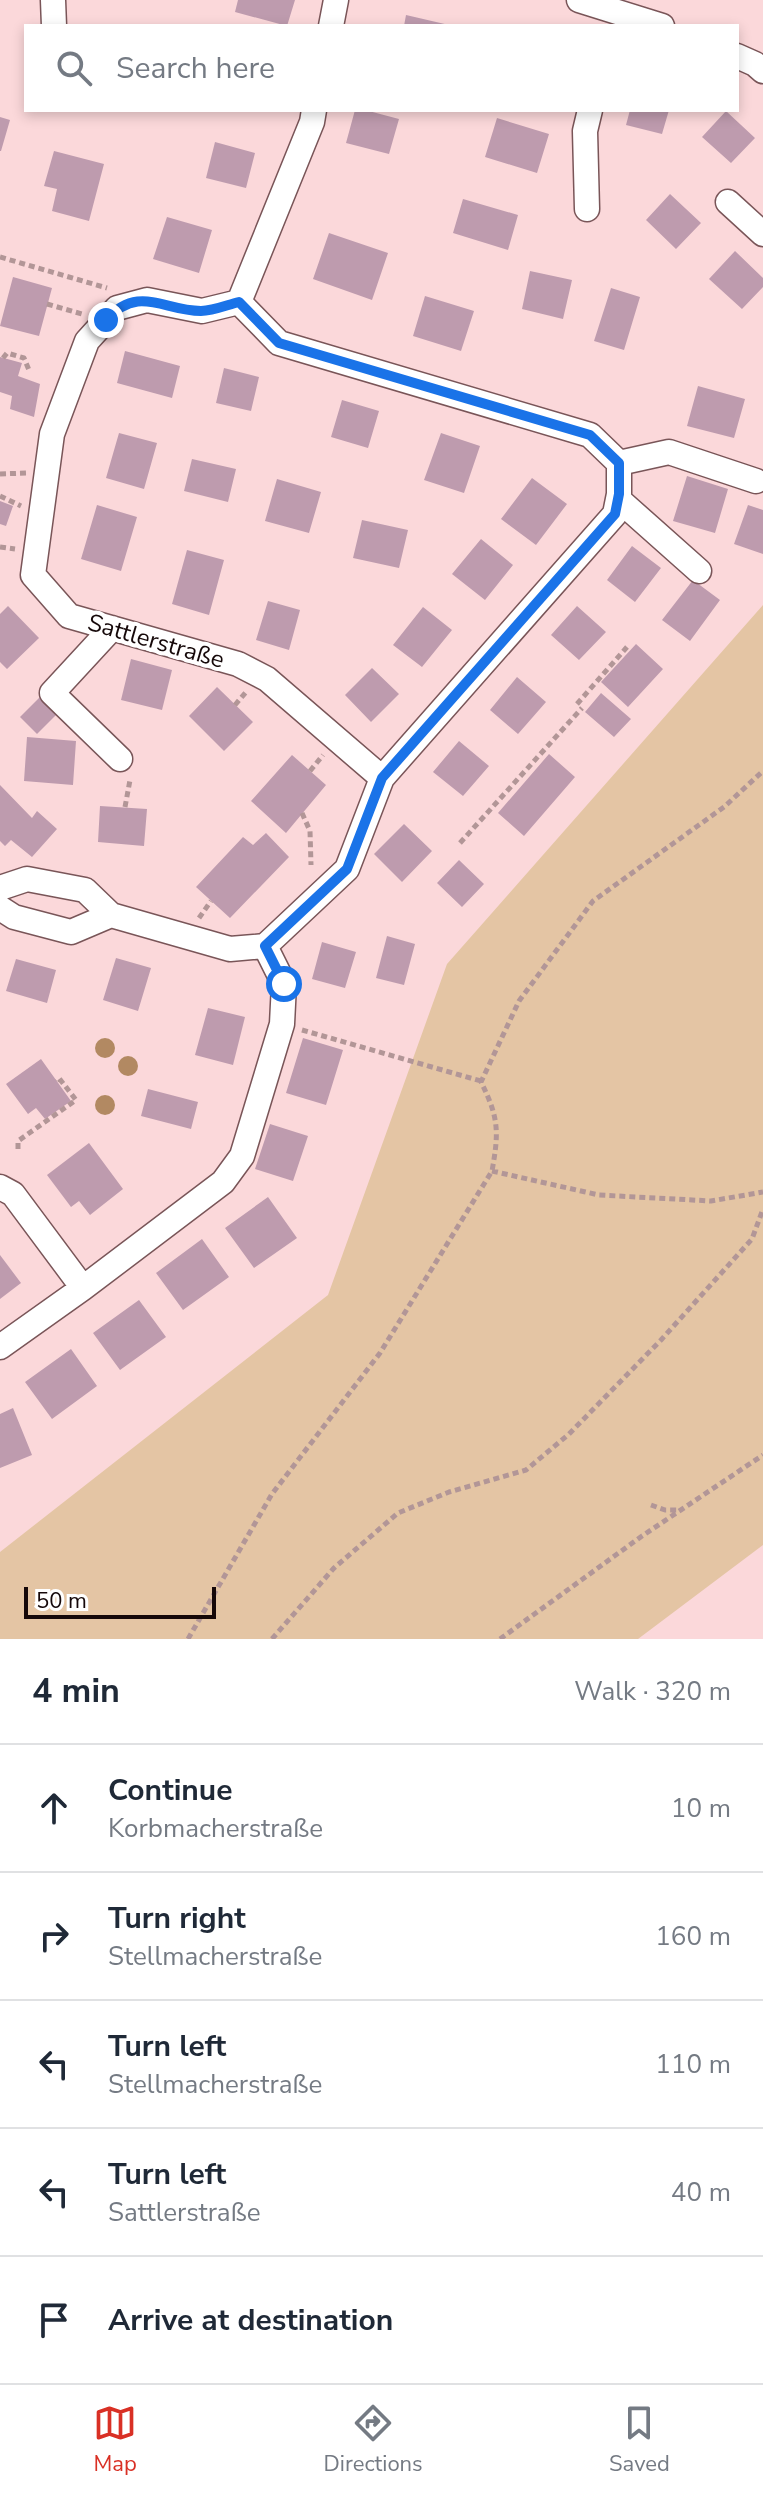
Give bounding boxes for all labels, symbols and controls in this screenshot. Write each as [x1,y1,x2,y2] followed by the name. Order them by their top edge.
[24,24,739,112] search box
[52,46,96,90] icon: search
[116,48,275,89] text: Search here
[88,302,124,338] route end
[84,606,228,676] street label: Sattlerstraße
[266,966,302,1002] route start
[24,1583,216,1619] scale bar
[36,1586,87,1616] text: 50 m
[32,1668,120,1714] text: 4 min
[574,1674,731,1709] text: Walk · 320 m
[108,1770,233,1811] text: Continue
[32,1786,76,1830] icon: ahead
[671,1791,731,1826] text: 10 m
[108,1811,323,1846] text: Korbmacherstraße
[108,1898,246,1939] text: Turn right
[32,1914,76,1958] icon: right
[655,1919,731,1954] text: 160 m
[108,1939,322,1974] text: Stellmacherstraße
[108,2026,226,2067] text: Turn left
[32,2042,76,2086] icon: left
[655,2047,731,2082] text: 110 m
[108,2067,322,2102] text: Stellmacherstraße
[108,2154,226,2195] text: Turn left
[32,2170,76,2214] icon: left
[671,2175,731,2210] text: 40 m
[108,2195,260,2230] text: Sattlerstraße
[32,2298,76,2342] icon: arrive
[108,2300,393,2341] text: Arrive at destination
[93,2401,137,2479] tab: Map
[324,2401,423,2479] tab: Directions
[609,2401,670,2479] tab: Saved

